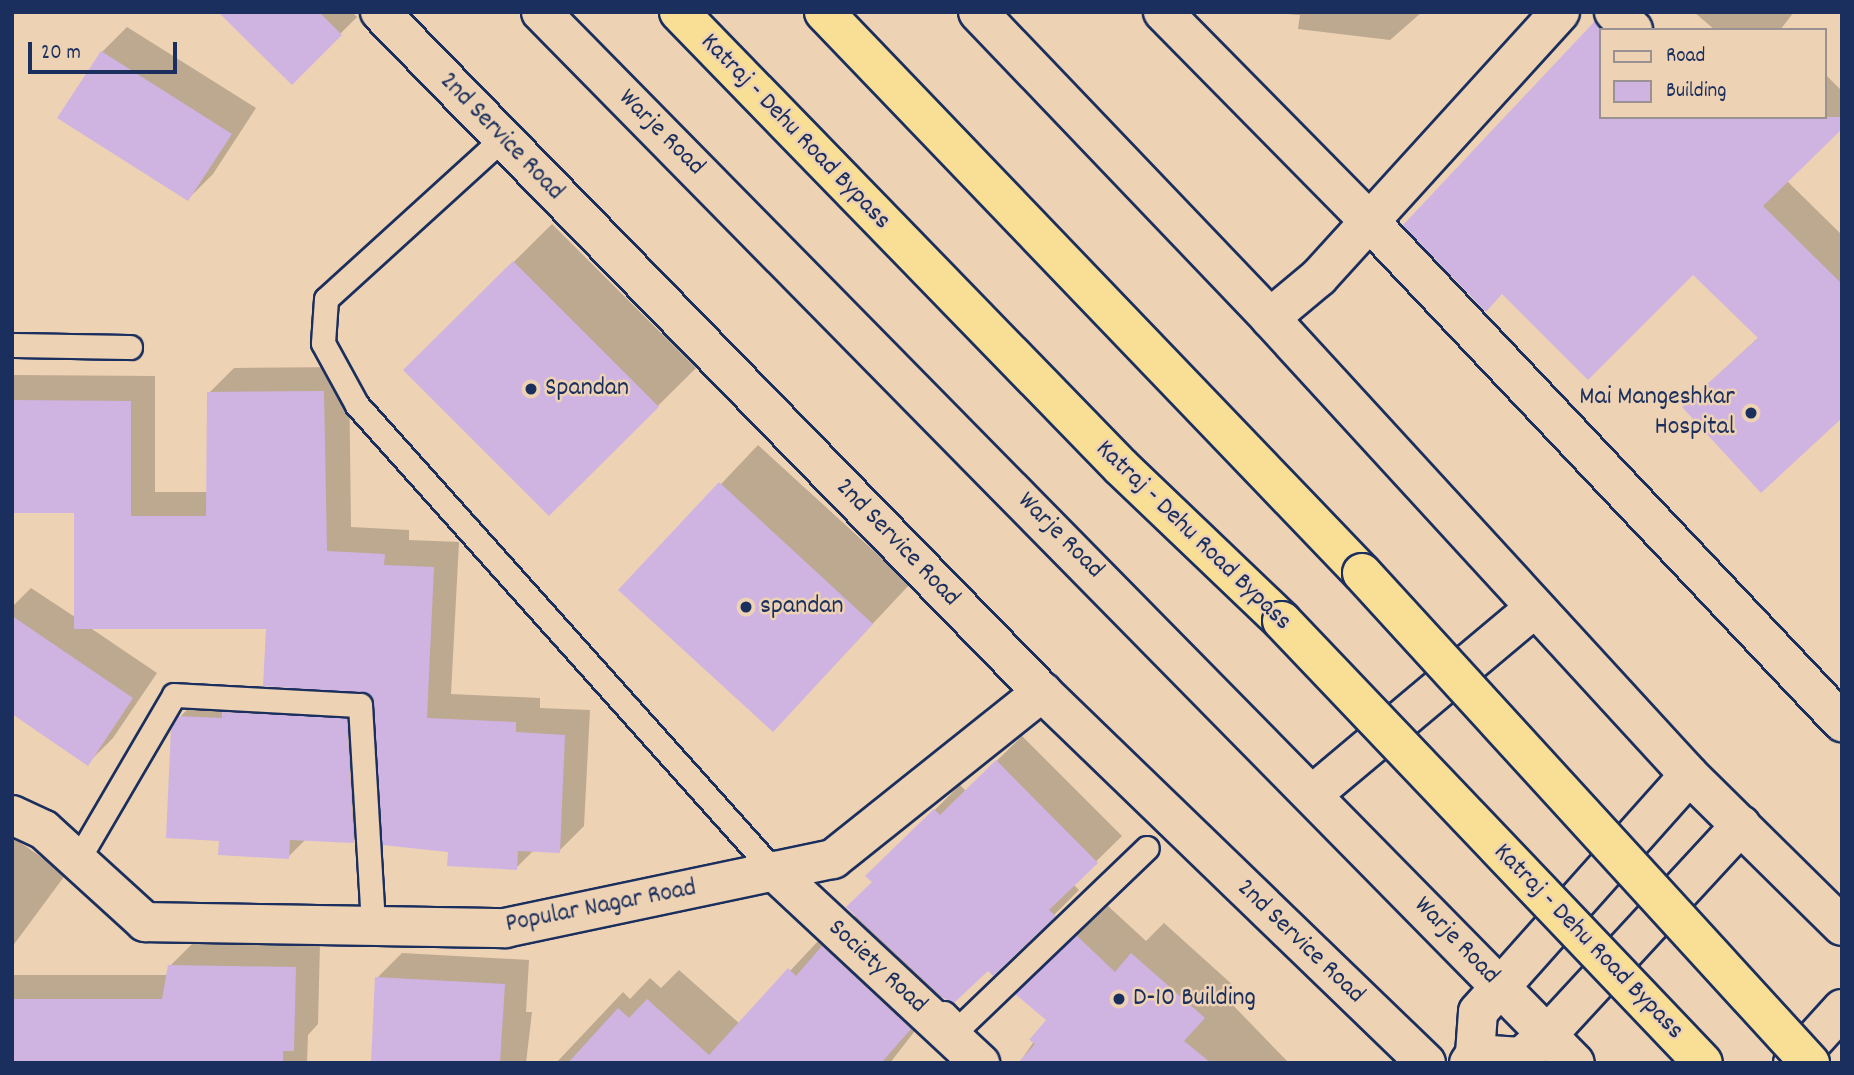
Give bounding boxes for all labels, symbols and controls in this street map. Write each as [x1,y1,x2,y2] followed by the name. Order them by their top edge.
[693,27,897,237] street label: Katraj - Dehu Road Bypass
[32,28,180,72] scale bar
[1598,28,1826,119] legend
[41,39,81,69] text: 20 m
[1666,42,1705,72] text: Road
[432,66,570,208] street label: 2nd Service Road
[1666,77,1726,107] text: Building
[611,83,711,183] street label: Warje Road
[545,373,629,405] place label: Spandan
[523,381,539,397] marker: Spandan
[1579,382,1735,444] place label: Mai Mangeshkar Hospital
[1741,403,1761,423] marker: Mai Mangeshkar Hospital
[1088,434,1298,638] street label: Katraj - Dehu Road Bypass
[828,472,966,614] street label: 2nd Service Road
[1010,486,1110,586] street label: Warje Road
[760,591,844,623] place label: spandan
[738,599,754,615] marker: spandan
[1486,837,1690,1047] street label: Katraj - Dehu Road Bypass
[503,873,699,941] street label: Popular Nagar Road
[1229,873,1371,1011] street label: 2nd Service Road
[1407,891,1505,991] street label: Warje Road
[821,913,933,1021] street label: Society Road
[1133,983,1256,1015] place label: D-10 Building
[1111,991,1127,1007] marker: D-10 Building

